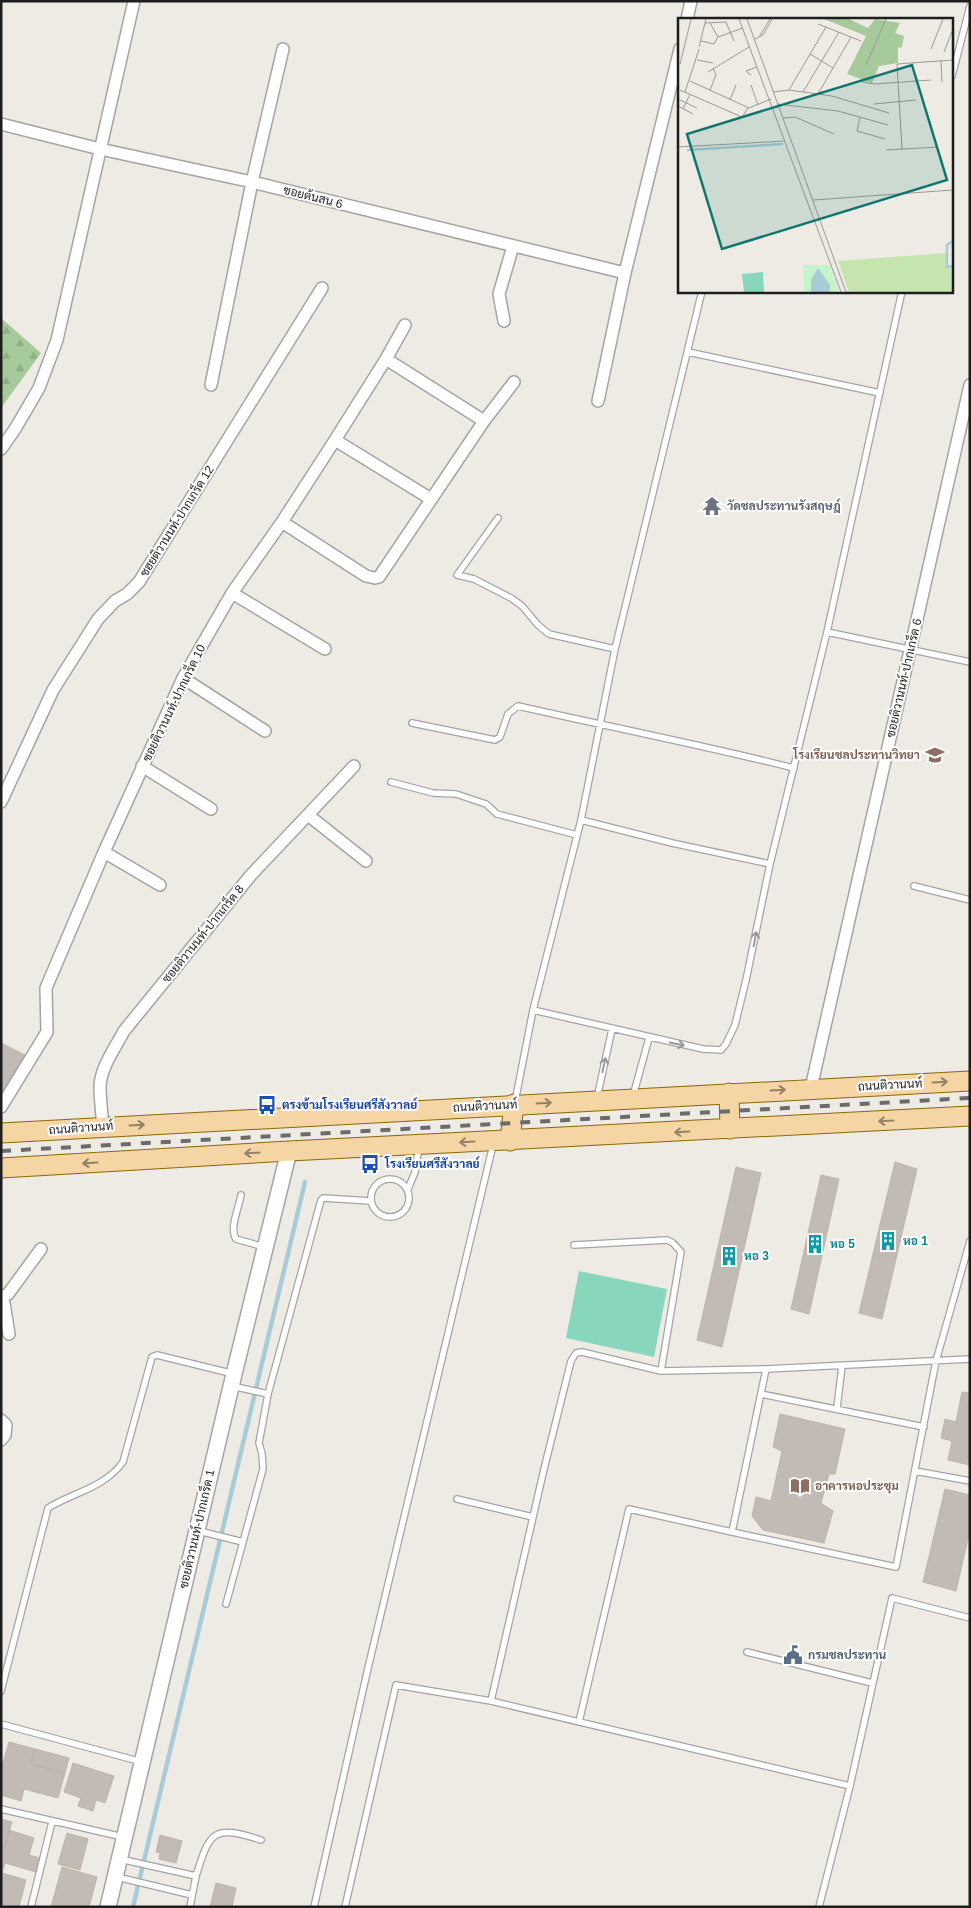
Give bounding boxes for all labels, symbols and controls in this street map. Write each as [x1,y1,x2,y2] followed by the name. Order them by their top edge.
[678,18,954,292] inset map
[282,183,345,211] street label: ซอยต้นสน 6
[135,462,217,579] street label: ซฮยติวานนท์-ปากเกร็ด 12
[701,495,723,517] temple icon: วัดชลประทานรังสฤษฎ์
[727,498,842,513] place label: วัดชลประทานรังสฤษฎ์
[882,616,925,739] street label: ซอยติวานนท์-ปากเกร็ด 6
[138,641,209,764] street label: ซอยติวานนท์-ปากเกร็ด 10
[924,744,946,766] school or university icon: โรงเรียนชลประทานวิทยา
[792,747,920,762] place label: โรงเรียนชลประทานวิทยา
[158,881,247,986] street label: ซอยติวานนท์-ปากเกร็ด 8
[751,932,760,948] one-way arrow
[668,1040,684,1049] one-way arrow
[600,1057,609,1073] one-way arrow
[857,1075,923,1094] street label: ถนนติวานนท์
[932,1078,948,1087] one-way arrow
[769,1086,785,1095] one-way arrow
[256,1094,278,1116] bus stop icon: ตรงข้ามโรงเรียนศรีสังวาลย์
[452,1096,518,1115] street label: ถนนติวานนท์
[282,1097,418,1112] place label: ตรงข้ามโรงเรียนศรีสังวาลย์
[536,1098,552,1107] one-way arrow
[878,1116,894,1125] one-way arrow
[48,1118,114,1137] street label: ถนนติวานนท์
[129,1120,145,1129] one-way arrow
[674,1127,690,1136] one-way arrow
[459,1138,475,1147] one-way arrow
[244,1149,260,1158] one-way arrow
[359,1153,381,1175] bus stop icon: โรงเรียนศรีสังวาลย์
[384,1156,481,1171] place label: โรงเรียนศรีสังวาลย์
[82,1158,98,1167] one-way arrow
[877,1230,899,1252] building icon: หอ 1
[804,1233,826,1255] building icon: หอ 5
[903,1234,928,1248] place label: หอ 1
[830,1237,855,1251] place label: หอ 5
[718,1245,740,1267] building icon: หอ 3
[744,1249,769,1263] place label: หอ 3
[175,1467,218,1590] street label: ซอยติวานนท์-ปากเกร็ด 1
[789,1475,811,1497] library icon: อาคารหอประชุม
[815,1479,899,1494] place label: อาคารหอประชุม
[782,1644,804,1666] public building icon: กรมชลประทาน
[808,1648,887,1662] place label: กรมชลประทาน

